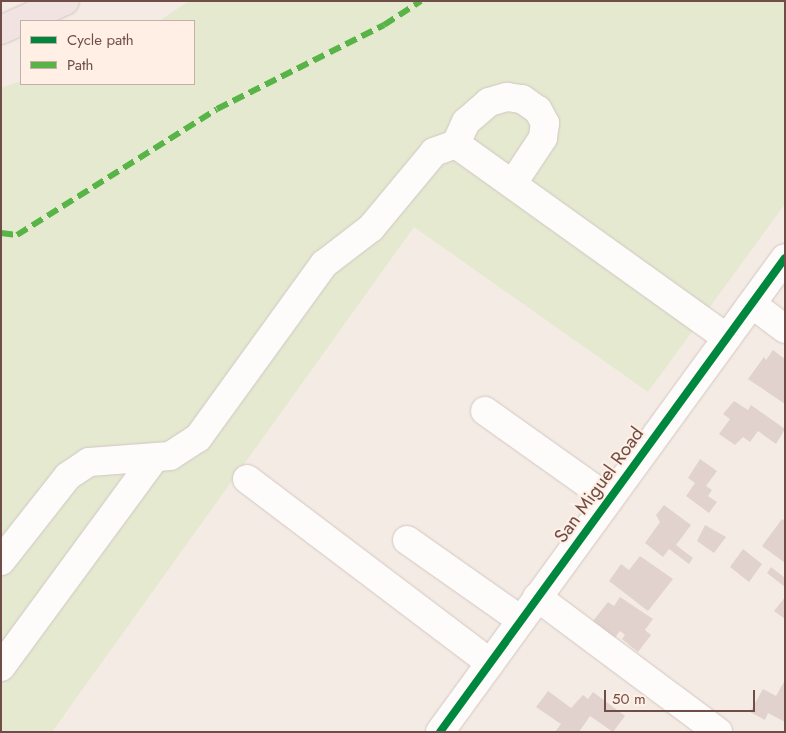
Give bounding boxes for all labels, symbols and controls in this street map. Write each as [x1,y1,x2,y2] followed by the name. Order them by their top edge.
[20,20,195,85] legend
[67,29,134,51] text: Cycle path
[67,54,93,76] text: Path
[549,423,649,547] street label: San Miguel Road
[606,680,757,712] scale bar
[612,688,646,710] text: 50 m

